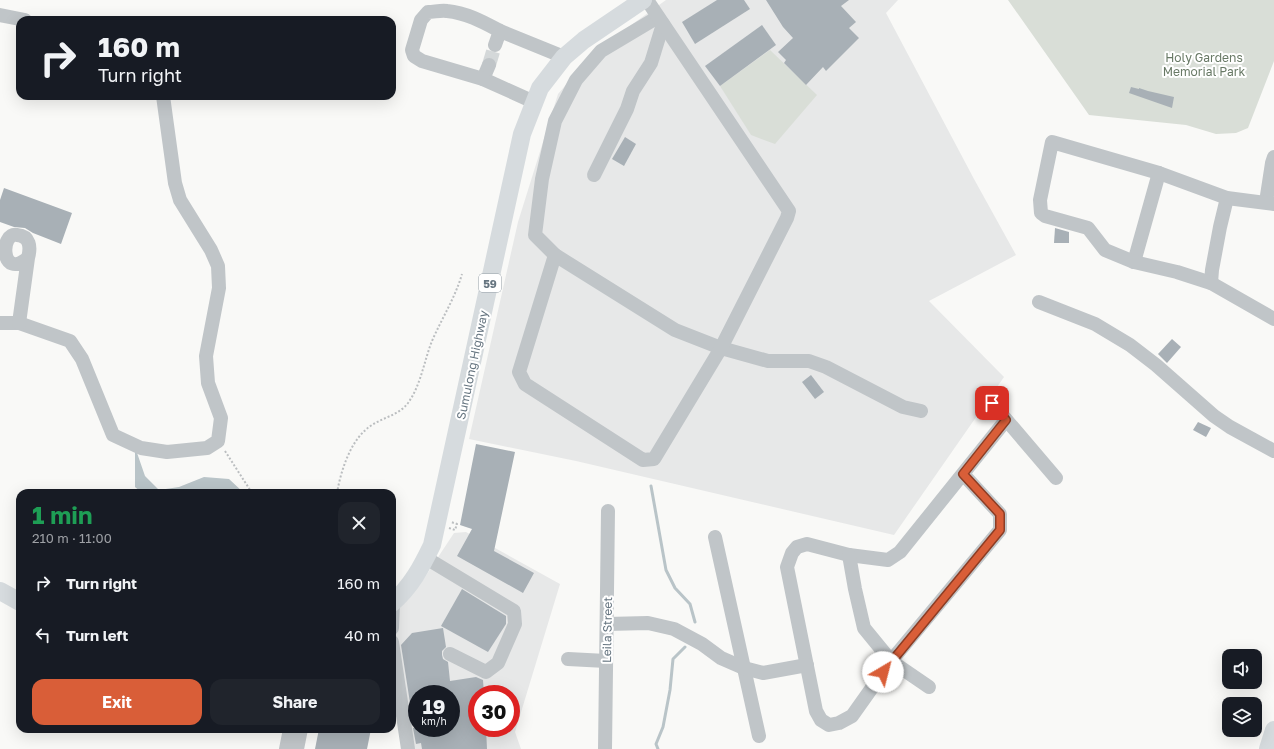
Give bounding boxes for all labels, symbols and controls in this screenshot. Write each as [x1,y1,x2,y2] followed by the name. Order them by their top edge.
[98,30,180,63] text: 160 m
[32,32,84,84] icon: right
[1163,50,1246,79] park label: Holy Gardens Memorial Park
[98,64,182,86] text: Turn right
[479,274,501,292] road number: 59
[453,309,491,421] street label: Sumulong Highway
[975,386,1009,420] pin
[981,392,1003,414] icon: arrive
[32,500,92,529] text: 1 min
[338,502,380,544] button: close
[32,530,112,546] text: 210 m · 11:00
[32,572,54,594] icon: right
[66,574,137,592] text: Turn right
[337,574,380,592] text: 160 m
[599,597,615,663] street label: Leila Street
[32,624,54,646] icon: left
[66,626,128,644] text: Turn left
[345,626,380,644] text: 40 m
[1222,649,1262,737] map controls
[1222,649,1262,689] button: sound
[862,651,904,693] position arrow
[32,679,202,725] button: Exit
[210,679,380,725] button: Share
[468,685,520,737] speed limit sign: 30
[422,694,445,718] text: 19
[1222,697,1262,737] button: layers
[421,715,447,727] text: km/h

